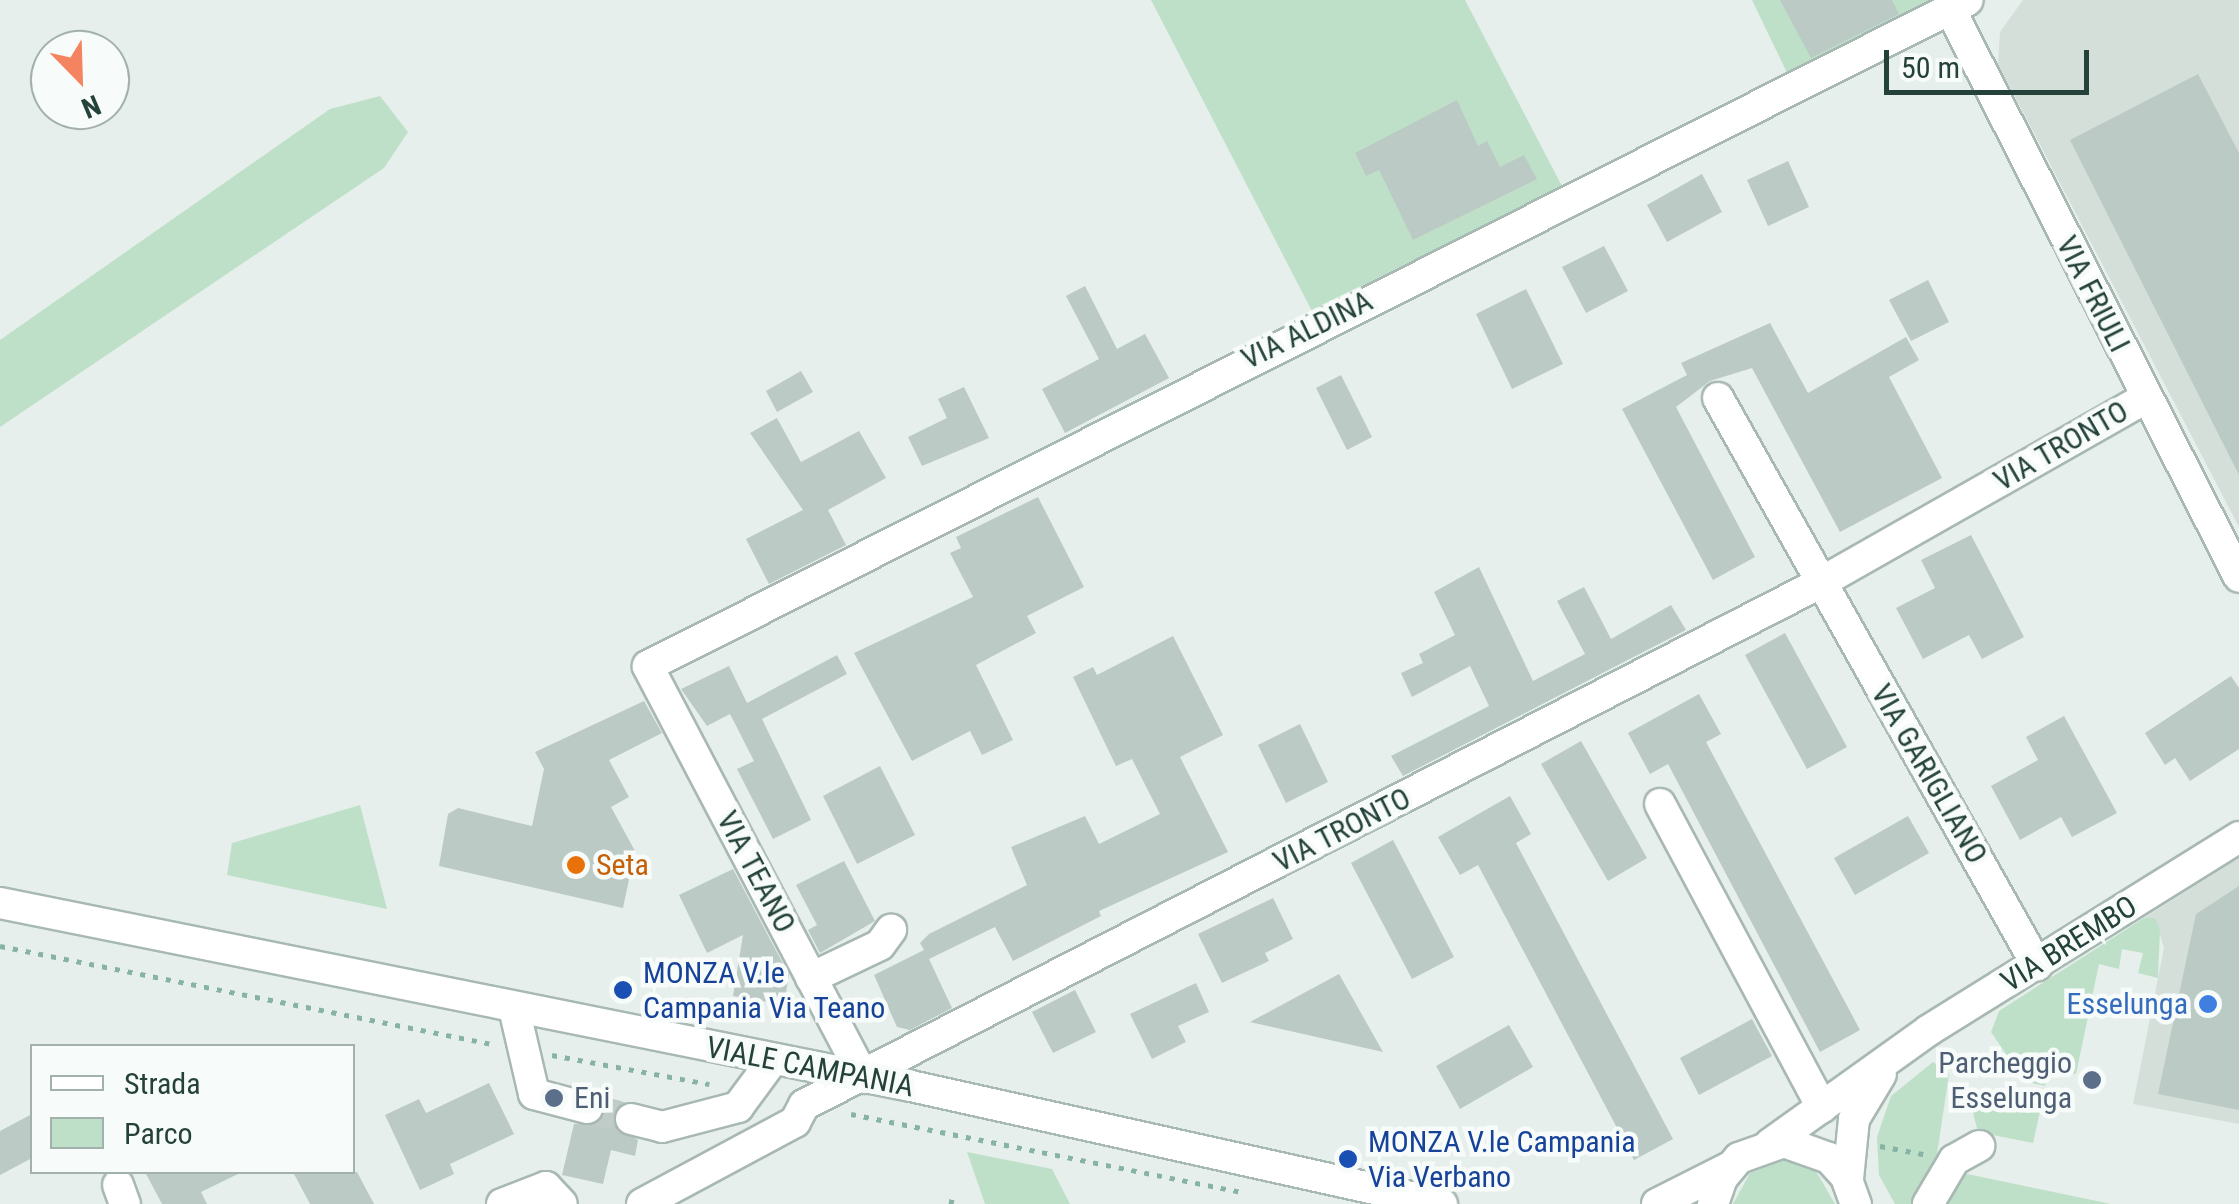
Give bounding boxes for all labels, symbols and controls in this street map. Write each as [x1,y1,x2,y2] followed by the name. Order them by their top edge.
[30,30,130,130] north arrow
[1889,30,2094,92] scale bar
[1901,50,1960,85] text: 50 m
[77,88,105,125] text: N
[2049,230,2137,358] street label: VIA FRIULI
[1236,283,1378,377] street label: VIA ALDINA
[1987,393,2135,499] street label: VIA TRONTO
[1863,678,1995,870] street label: VIA GARIGLIANO
[1267,780,1417,880] street label: VIA TRONTO
[709,805,803,939] street label: VIA TEANO
[596,847,649,883] place label: Seta
[565,854,587,876] marker: Seta
[1995,888,2143,1000] street label: VIA BREMBO
[643,955,886,1026] place label: MONZA V.le Campania Via Teano
[612,979,634,1001] marker: MONZA V.le Campania Via Teano
[2067,986,2188,1022] place label: Esselunga
[2197,993,2219,1015] marker: Esselunga
[703,1029,917,1105] street label: VIALE CAMPANIA
[30,1044,355,1174] legend
[1938,1045,2072,1116] place label: Parcheggio Esselunga
[124,1066,201,1101] text: Strada
[2081,1069,2103,1091] marker: Parcheggio Esselunga
[574,1080,610,1116] place label: Eni
[543,1087,565,1109] marker: Eni
[124,1116,193,1151] text: Parco
[1368,1124,1636,1194] place label: MONZA V.le Campania Via Verbano
[1337,1148,1359,1170] marker: MONZA V.le Campania Via Verbano

